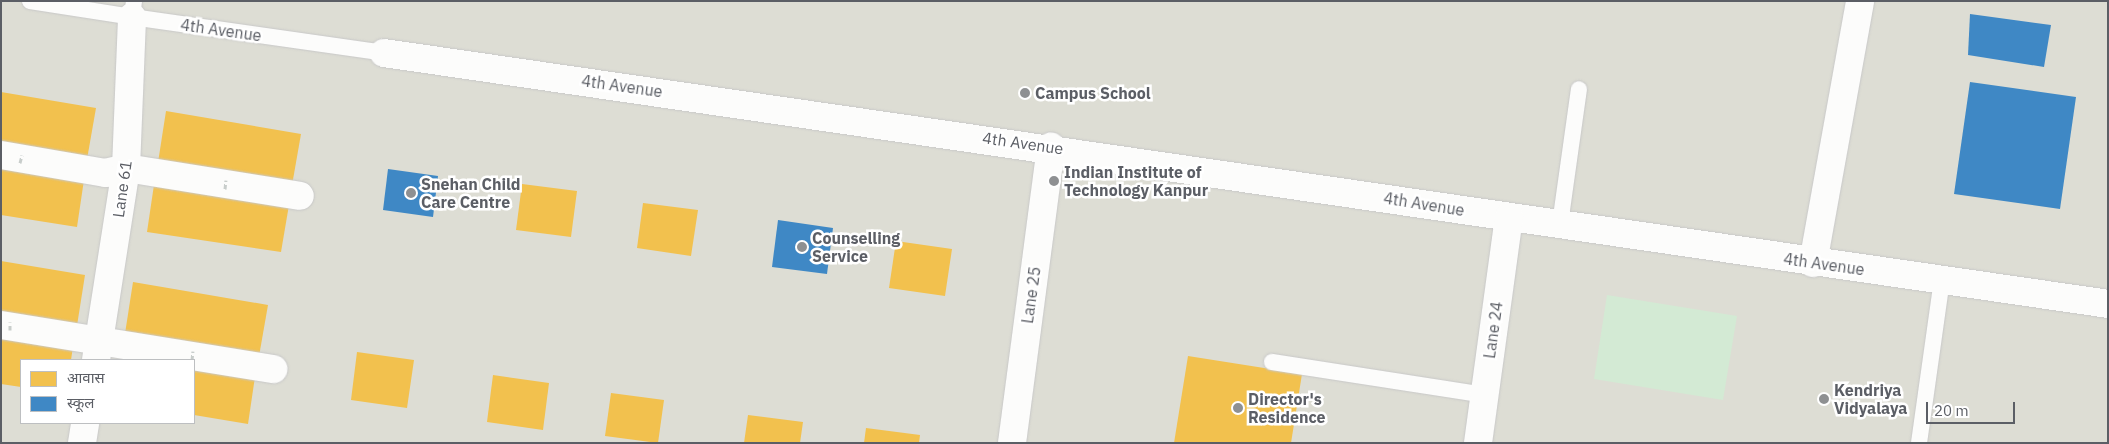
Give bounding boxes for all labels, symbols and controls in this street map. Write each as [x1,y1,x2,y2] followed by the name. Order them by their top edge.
[179,15,263,45] street label: 4th Avenue
[580,71,664,101] street label: 4th Avenue
[1035,83,1151,103] place label: Campus School
[1019,87,1031,99] marker: Campus School
[981,128,1065,158] street label: 4th Avenue
[108,159,136,219] street label: Lane 61
[1064,162,1208,200] place label: Indian Institute of Technology Kanpur
[421,174,521,212] place label: Snehan Child Care Centre
[1048,175,1060,187] marker: Indian Institute of Technology Kanpur
[405,187,417,199] marker: Snehan Child Care Centre
[1382,188,1466,220] street label: 4th Avenue
[812,228,900,266] place label: Counselling Service
[796,241,808,253] marker: Counselling Service
[1782,249,1866,279] street label: 4th Avenue
[1017,265,1045,325] street label: Lane 25
[1479,300,1507,360] street label: Lane 24
[20,359,195,424] legend
[67,368,105,387] text: आवास
[1834,380,1907,418] place label: Kendriya Vidyalaya
[1248,389,1326,427] place label: Director's Residence
[1929,392,2018,424] scale bar
[67,393,95,412] text: स्कूल
[1818,393,1830,405] marker: Kendriya Vidyalaya
[1934,401,1969,420] text: 20 m
[1232,402,1244,414] marker: Director's Residence

